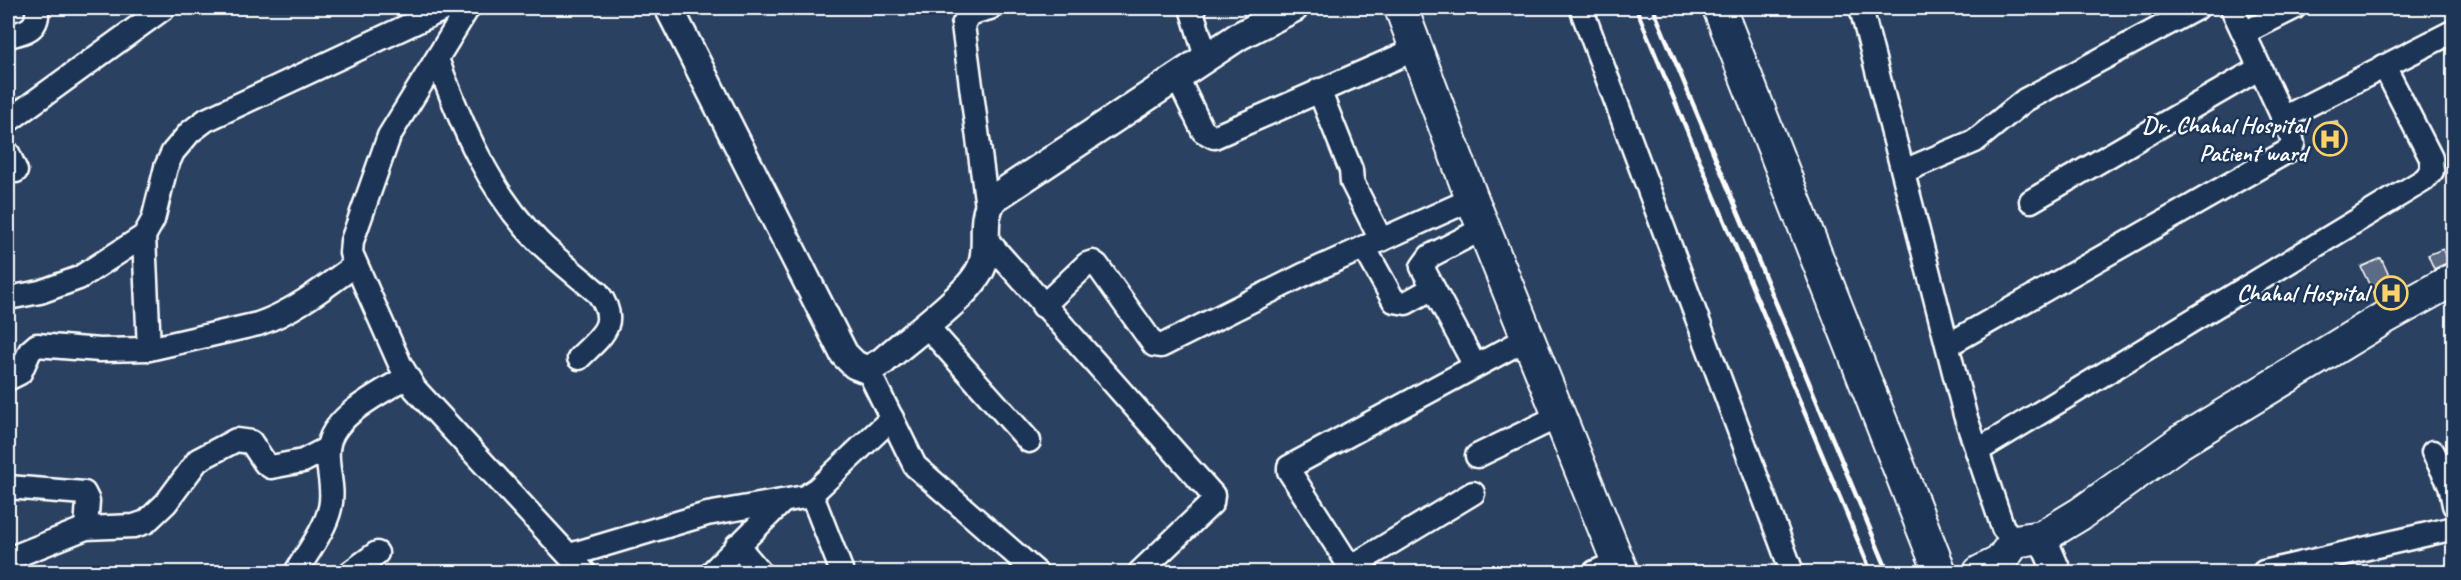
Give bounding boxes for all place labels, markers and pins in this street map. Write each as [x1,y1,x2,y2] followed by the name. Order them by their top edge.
[2142,110,2312,168] place label: Dr. Chahal Hospital Patient ward
[2312,121,2348,157] hospital icon: Dr. Chahal Hospital Patient ward
[2373,275,2409,311] hospital icon: Chahal Hospital
[2237,278,2373,308] place label: Chahal Hospital

